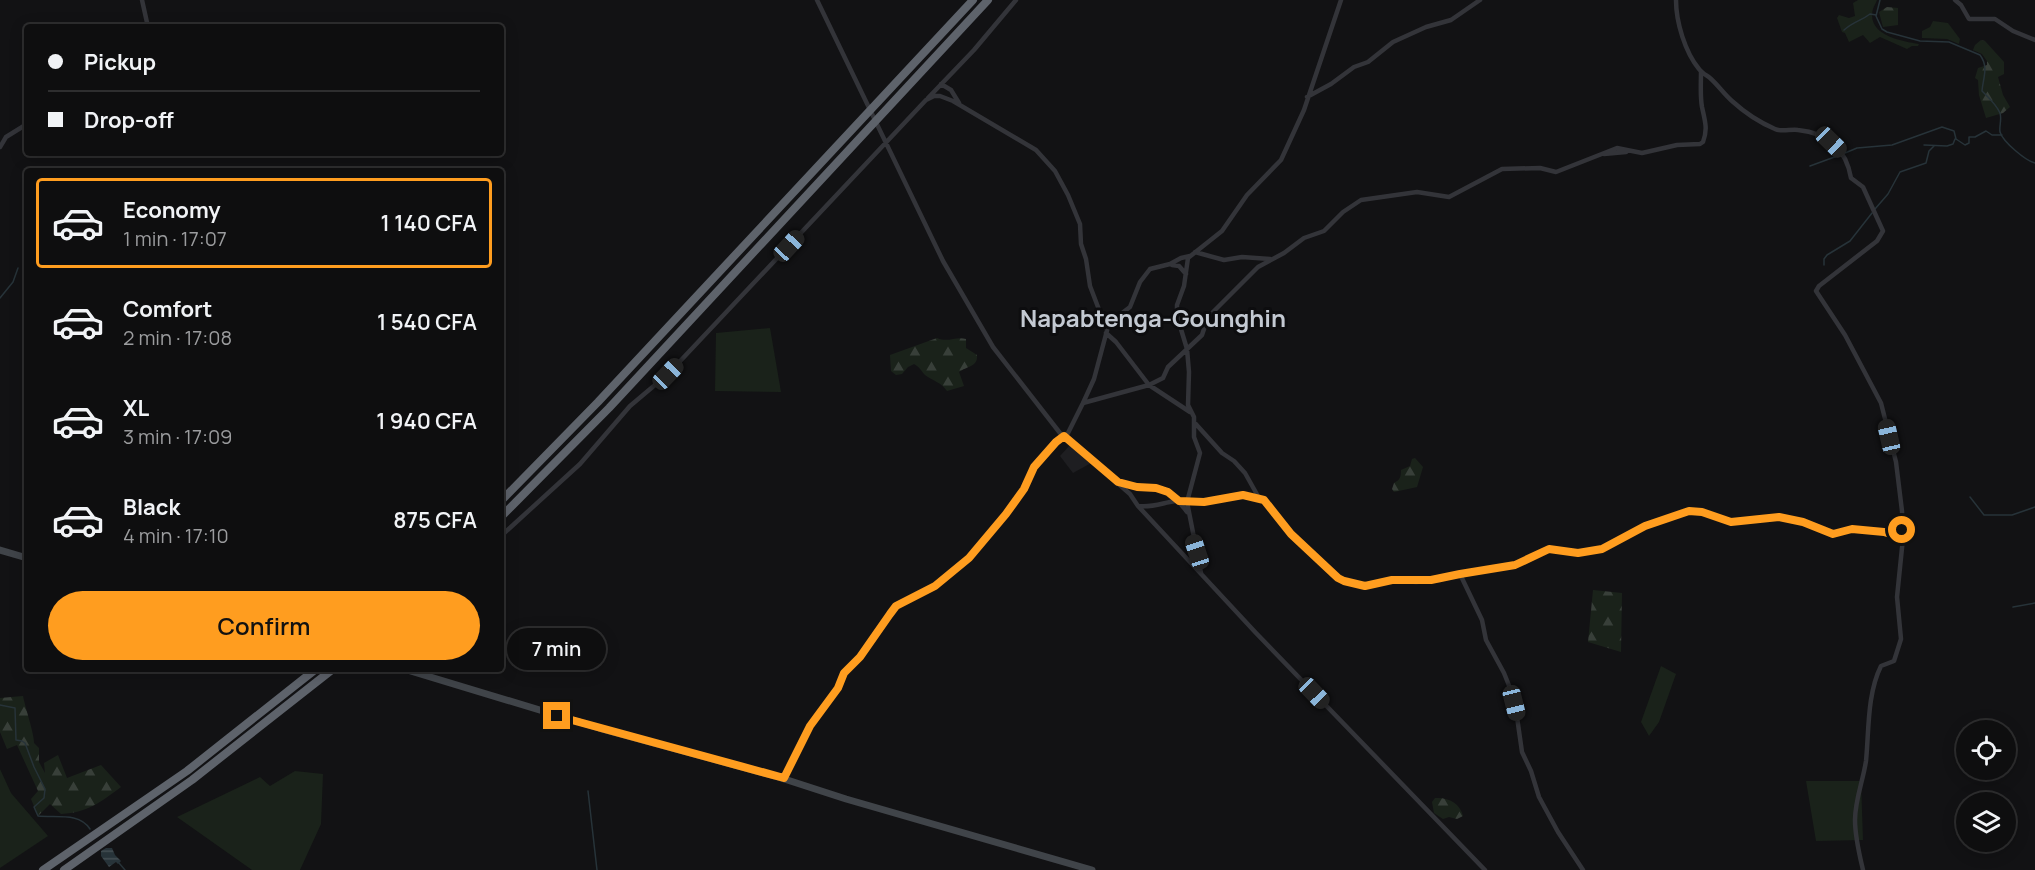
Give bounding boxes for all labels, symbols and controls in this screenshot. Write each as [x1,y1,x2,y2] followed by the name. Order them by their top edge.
[84,47,156,77] text: Pickup
[84,105,174,135] text: Drop-off
[1812,123,1850,161] car
[123,195,221,225] text: Economy
[51,196,105,250] icon: car
[381,208,477,238] text: 1 140 CFA
[123,225,227,252] text: 1 min · 17:07
[770,227,808,265] car
[123,294,212,324] text: Comfort
[51,295,105,349] icon: car
[1020,301,1286,334] district label: Napabtenga-Gounghin
[377,307,477,337] text: 1 540 CFA
[123,324,232,351] text: 2 min · 17:08
[649,355,687,393] car
[123,393,149,423] text: XL
[51,394,105,448] icon: car
[376,406,477,436] text: 1 940 CFA
[1876,417,1902,457] car
[123,423,233,450] text: 3 min · 17:09
[123,492,180,522] text: Black
[51,493,105,547] icon: car
[393,505,477,535] text: 875 CFA
[1888,516,1915,543] route start
[123,522,229,549] text: 4 min · 17:10
[1183,532,1211,572] car
[48,591,480,660] button: Confirm
[508,629,606,671] callout: 7 min
[532,635,581,662] text: 7 min
[1295,674,1333,712] car
[1501,683,1527,723] car
[543,702,570,729] route end
[1956,720,2016,852] map controls
[1956,720,2016,780] button: locate
[1956,792,2016,852] button: layers

